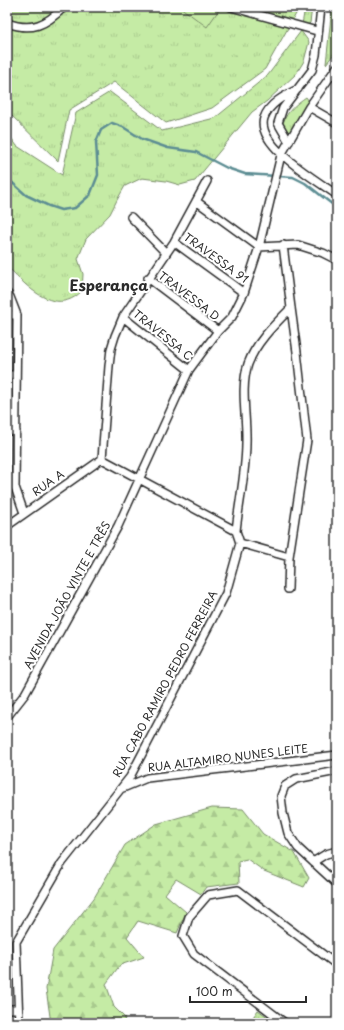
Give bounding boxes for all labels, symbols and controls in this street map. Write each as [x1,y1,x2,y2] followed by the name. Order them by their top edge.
[180,228,252,287] street label: TRAVESSA 91
[155,267,223,324] street label: TRAVESSA D
[70,273,148,296] district label: Esperança
[130,305,197,364] street label: TRAVESSA C
[28,465,67,500] street label: RUA A
[19,518,114,672] street label: AVENIDA JOÃO VINTE E TRÊS
[108,587,222,780] street label: RUA CABO RAMIRO PEDRO FERREIRA
[147,739,309,776] street label: RUA ALTAMIRO NUNES LEITE
[190,978,306,1004] scale bar
[196,982,233,1000] text: 100 m

